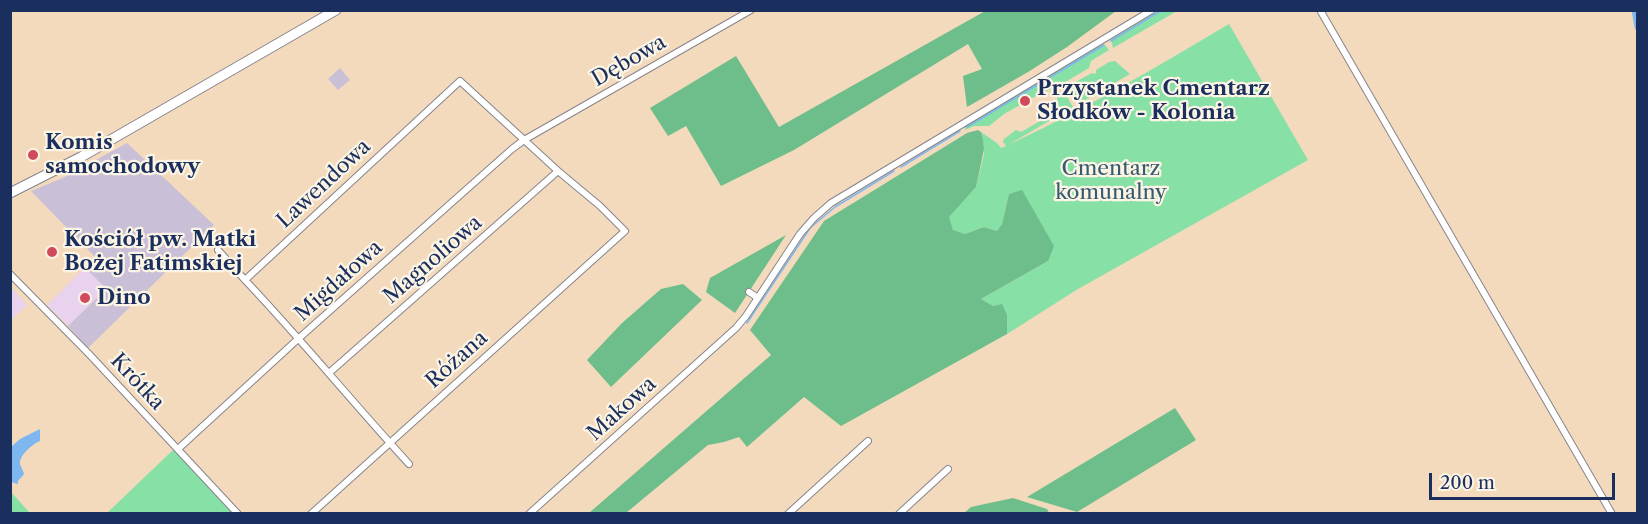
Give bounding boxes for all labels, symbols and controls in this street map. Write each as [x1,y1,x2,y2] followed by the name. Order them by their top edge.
[587,30,671,92] street label: Dębowa
[1037,76,1270,126] place label: Przystanek Cmentarz Słodków - Kolonia
[1018,94,1032,108] marker: Przystanek Cmentarz Słodków - Kolonia
[45,130,200,180] place label: Komis samochodowy
[272,134,376,234] street label: Lawendowa
[26,148,40,162] marker: Komis samochodowy
[1055,156,1167,206] park label: Cmentarz komunalny
[379,210,487,310] street label: Magnoliowa
[64,227,256,277] place label: Kościół pw. Matki Bożej Fatimskiej
[290,235,388,327] street label: Migdałowa
[45,245,59,259] marker: Kościół pw. Matki Bożej Fatimskiej
[97,285,150,311] place label: Dino
[78,291,92,305] marker: Dino
[421,326,493,394] street label: Różana
[105,349,169,415] street label: Krótka
[583,372,661,446] street label: Makowa
[1432,461,1618,499] scale bar
[1440,472,1495,494] text: 200 m

